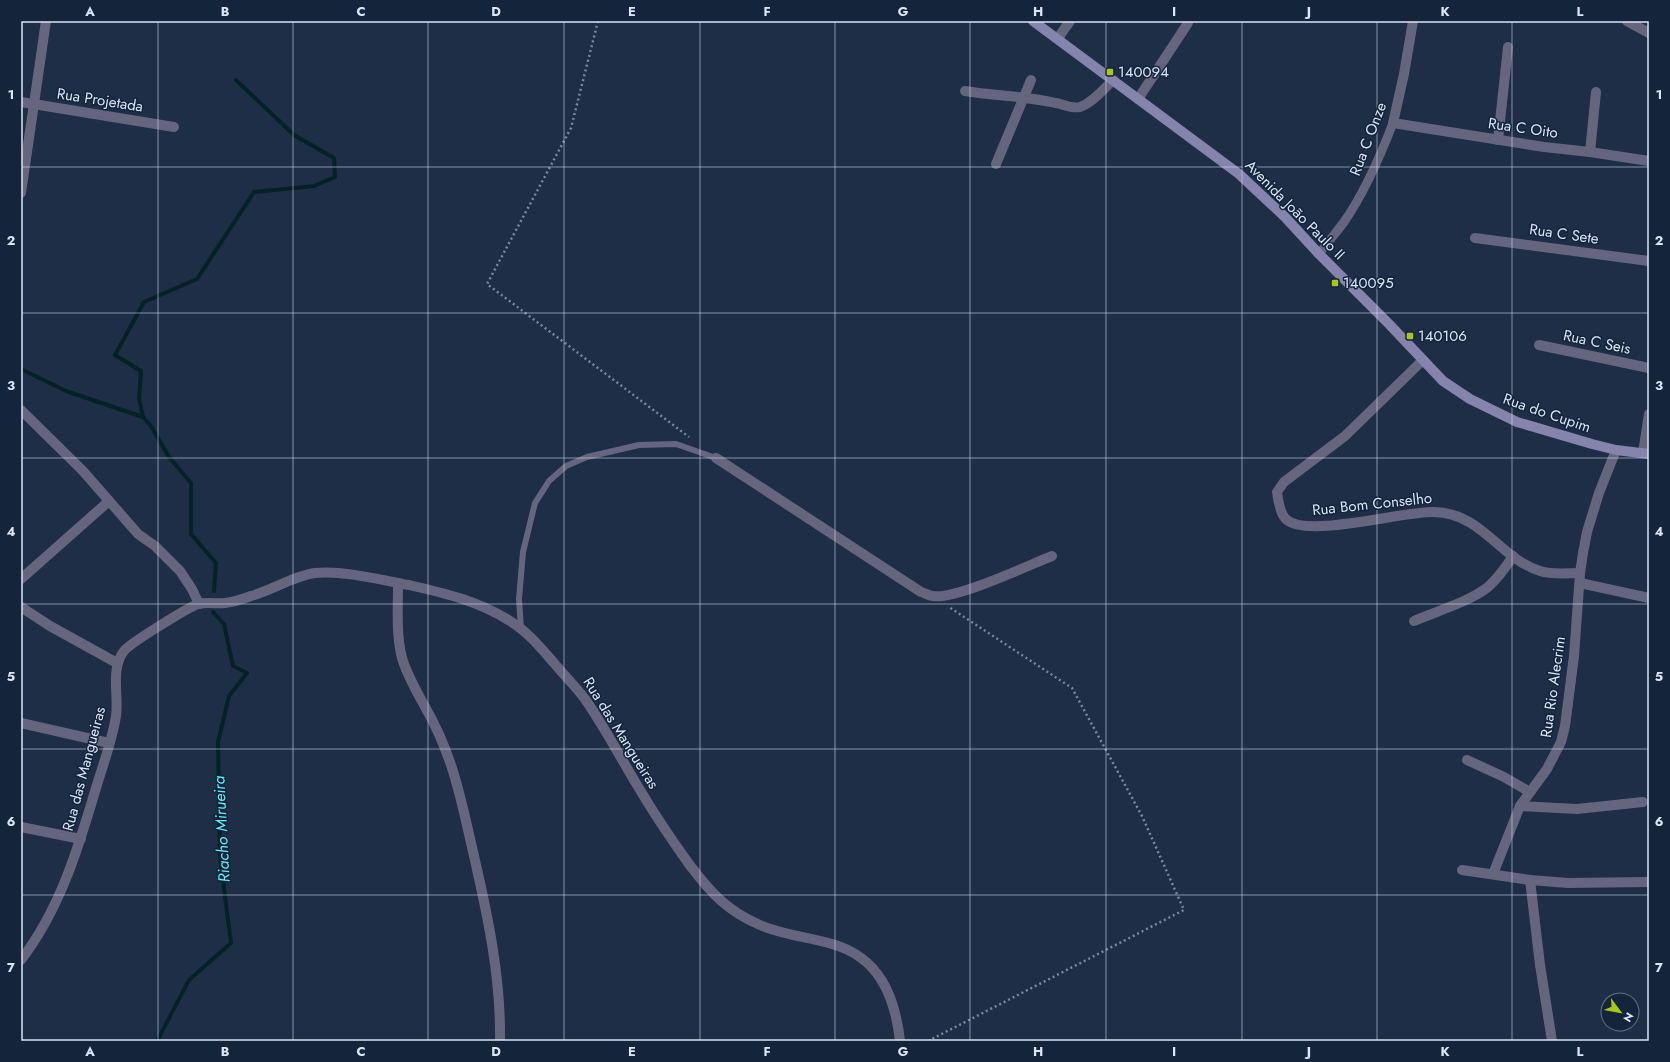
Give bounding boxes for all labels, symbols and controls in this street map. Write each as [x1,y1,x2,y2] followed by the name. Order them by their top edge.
[84,2,95,21] text: A
[221,2,230,21] text: B
[356,2,366,21] text: C
[491,2,501,21] text: D
[628,2,636,21] text: E
[763,2,771,21] text: F
[898,2,909,21] text: G
[1033,2,1043,21] text: H
[1172,2,1176,21] text: I
[1304,2,1311,21] text: J
[1440,2,1450,21] text: K
[1577,2,1584,21] text: L
[1118,61,1169,83] place label: 140094
[1105,67,1115,77] marker: 140094
[55,82,145,118] street label: Rua Projetada
[8,85,14,104] text: 1
[1656,85,1662,104] text: 1
[1344,99,1392,179] street label: Rua C Onze
[1487,112,1559,144] street label: Rua C Oito
[1240,155,1350,265] street label: Avenida João Paulo II
[1528,218,1600,250] street label: Rua C Sete
[7,231,15,250] text: 2
[1655,231,1663,250] text: 2
[1343,272,1394,294] place label: 140095
[1330,278,1340,288] marker: 140095
[1561,324,1633,360] street label: Rua C Seis
[1418,325,1467,347] place label: 140106
[1405,331,1415,341] marker: 140106
[7,376,15,395] text: 3
[1655,376,1663,395] text: 3
[1500,388,1594,438] street label: Rua do Cupim
[1311,487,1433,521] street label: Rua Bom Conselho
[6,522,16,541] text: 4
[1654,522,1664,541] text: 4
[1535,635,1571,739] street label: Rua Rio Alecrim
[7,667,15,686] text: 5
[1655,667,1663,686] text: 5
[578,673,664,793] street label: Rua das Mangueiras
[57,704,111,834] street label: Rua das Mangueiras
[207,775,236,883] water label: Riacho Mirueira
[7,812,16,831] text: 6
[1655,812,1664,831] text: 6
[7,958,15,977] text: 7
[1655,958,1663,977] text: 7
[1600,992,1640,1032] north arrow
[1619,1009,1638,1025] text: N
[84,1042,95,1061] text: A
[221,1042,230,1061] text: B
[356,1042,366,1061] text: C
[491,1042,501,1061] text: D
[628,1042,636,1061] text: E
[763,1042,771,1061] text: F
[898,1042,909,1061] text: G
[1033,1042,1043,1061] text: H
[1172,1042,1176,1061] text: I
[1304,1042,1311,1061] text: J
[1440,1042,1450,1061] text: K
[1577,1042,1584,1061] text: L

